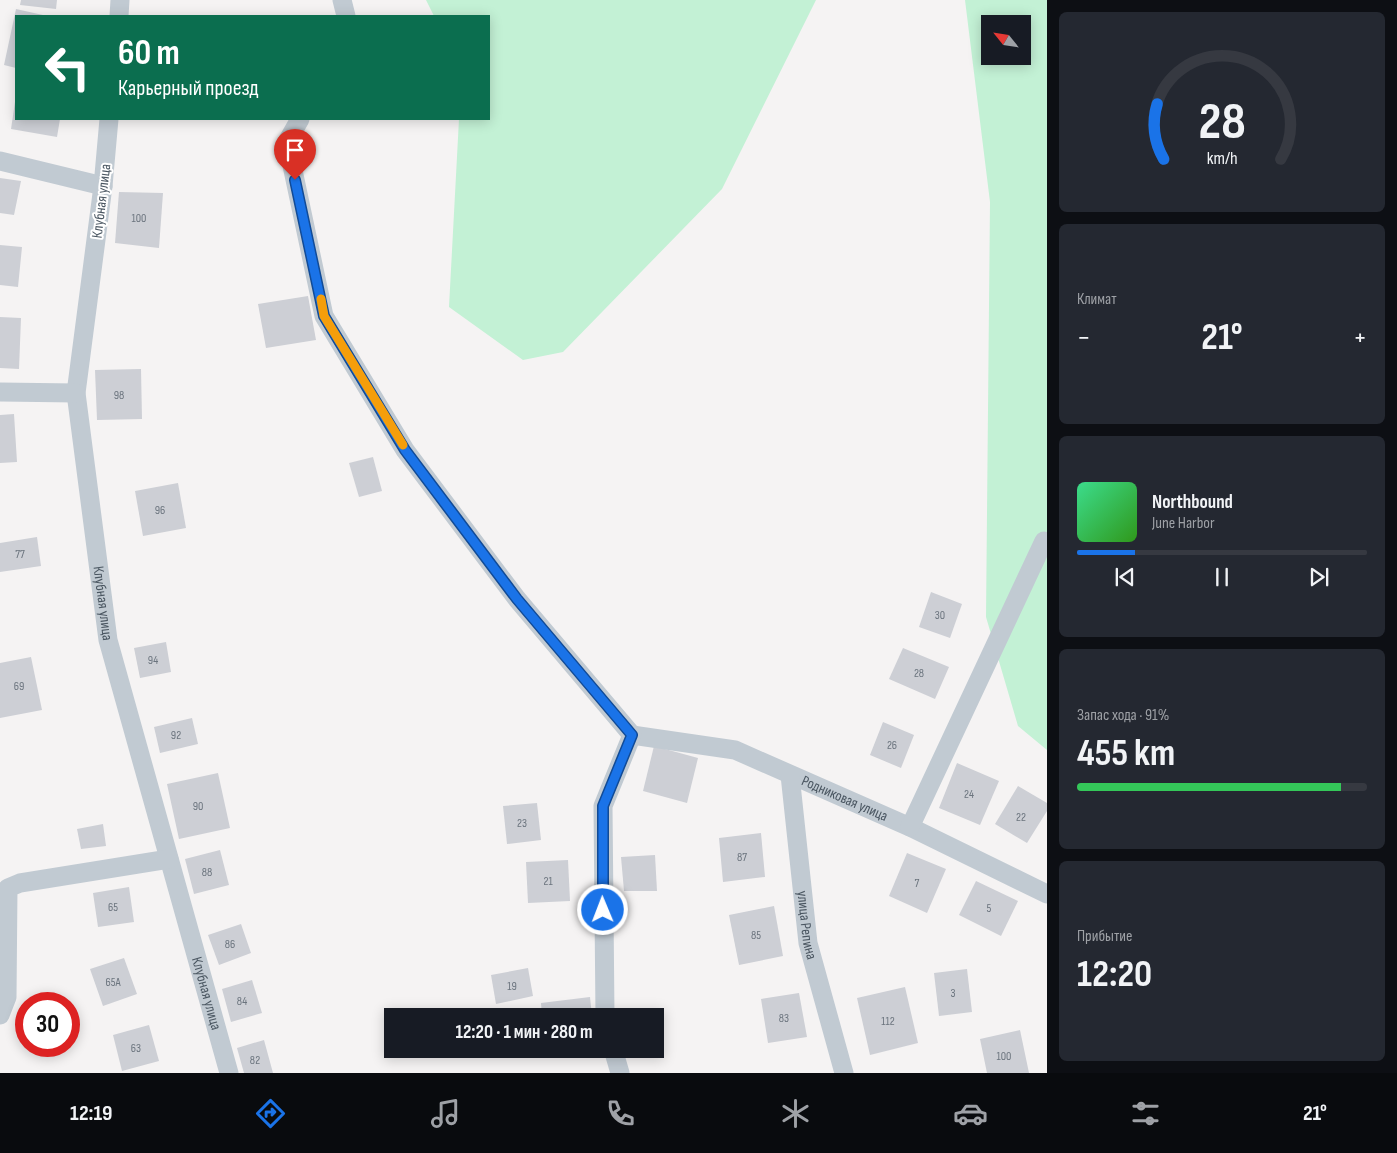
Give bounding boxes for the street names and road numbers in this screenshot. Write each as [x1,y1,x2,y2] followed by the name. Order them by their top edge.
[88,163,116,239] street label: Клубная улица
[89,565,117,642] street label: Клубная улица
[798,771,891,826] street label: Родниковая улица
[792,890,821,962] street label: улица Репина
[187,955,226,1032] street label: Клубная улица

